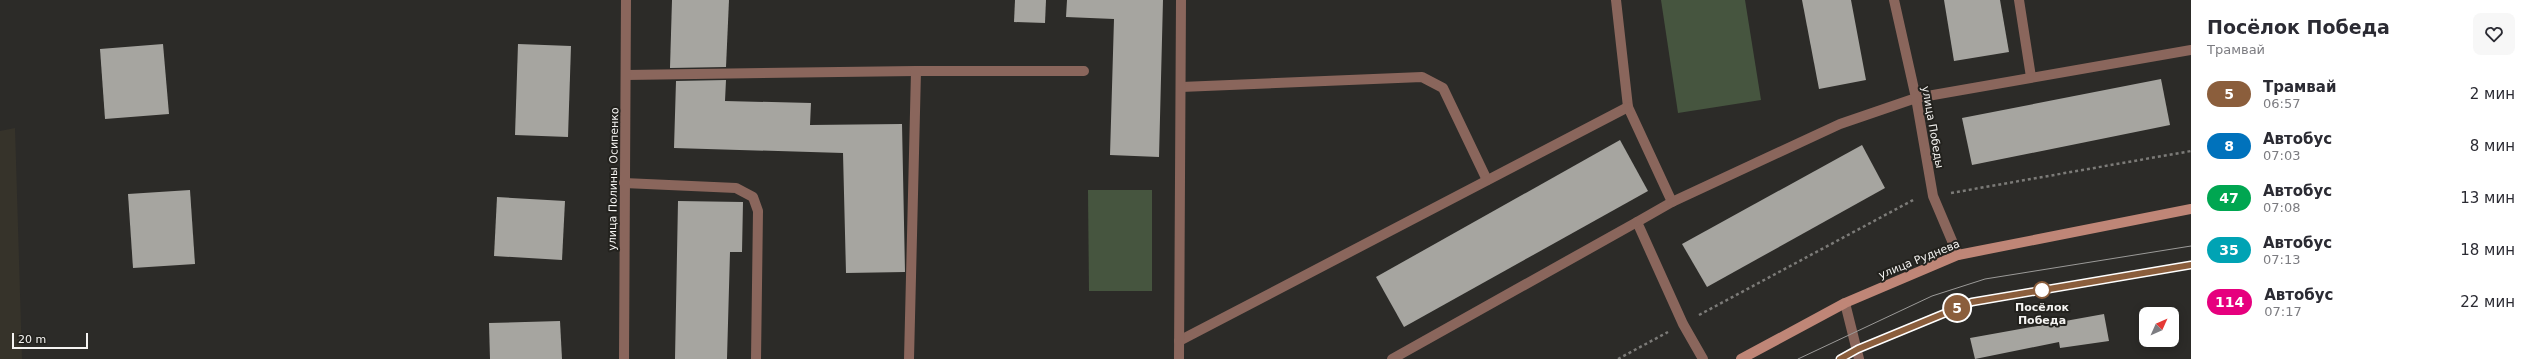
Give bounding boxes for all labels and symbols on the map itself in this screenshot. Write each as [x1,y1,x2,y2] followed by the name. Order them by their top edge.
[1919,85,1946,169] street label: улица Победы
[606,107,621,251] street label: улица Полины Осипенко
[1877,237,1962,282] street label: улица Руднева
[2033,281,2051,299] marker: Посёлок Победа
[1944,295,1970,321] line badge: 5
[2015,301,2069,327] place label: Посёлок Победа
[2139,307,2179,347] north arrow
[12,331,88,350] scale bar

